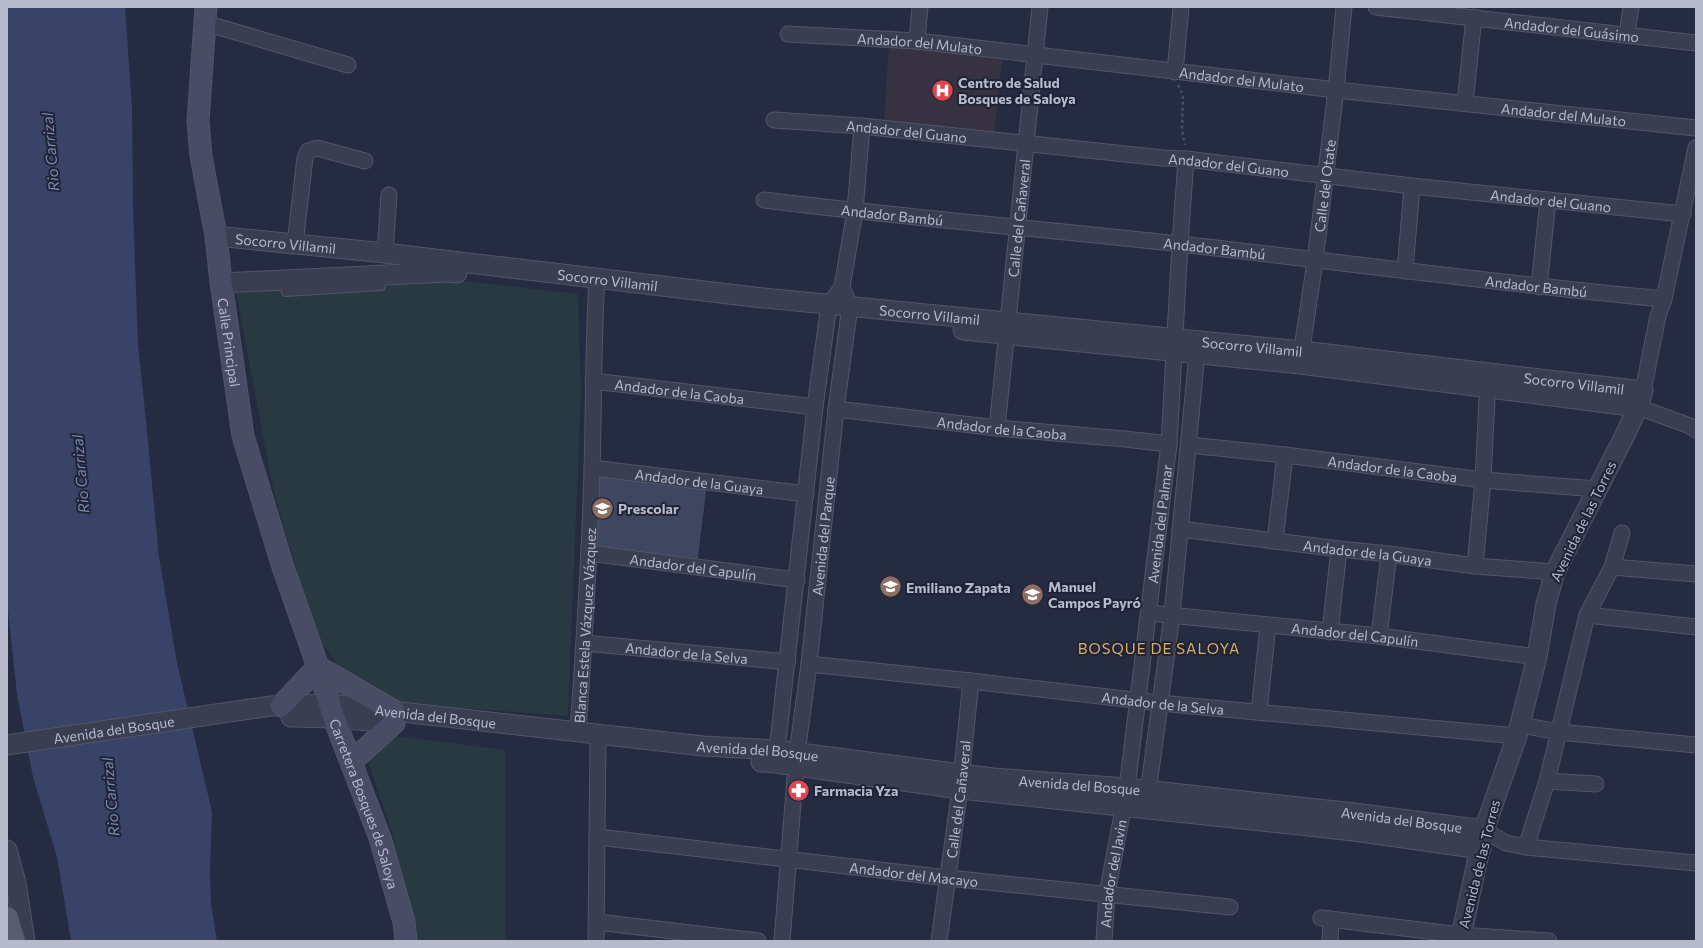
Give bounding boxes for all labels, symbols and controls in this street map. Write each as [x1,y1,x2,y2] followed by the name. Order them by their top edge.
[1503,13,1640,45] street label: Andador del Guásimo
[857,29,983,57] street label: Andador del Mulato
[1178,63,1305,95] street label: Andador del Mulato
[958,74,1076,107] place label: Centro de Salud Bosques de Saloya
[929,77,955,103] hospital icon: Centro de Salud Bosques de Saloya
[1500,99,1627,129] street label: Andador del Mulato
[37,111,62,192] water label: Rio Carrizal
[846,116,968,146] street label: Andador del Guano
[1310,138,1338,233] street label: Calle del Otate
[1168,150,1290,180] street label: Andador del Guano
[1004,158,1033,278] street label: Calle del Cañaveral
[1489,186,1612,215] street label: Andador del Guano
[840,201,944,228] street label: Andador Bambú
[235,229,337,257] street label: Socorro Villamil
[1163,234,1266,262] street label: Andador Bambú
[556,265,659,294] street label: Socorro Villamil
[1484,272,1588,300] street label: Andador Bambú
[215,297,244,388] street label: Calle Principal
[879,301,981,328] street label: Socorro Villamil
[1201,333,1303,359] street label: Socorro Villamil
[1523,369,1625,397] street label: Socorro Villamil
[614,375,745,407] street label: Andador de la Caoba
[936,412,1068,442] street label: Andador de la Caoba
[67,433,92,514] water label: Rio Carrizal
[1327,452,1458,485] street label: Andador de la Caoba
[1546,458,1620,584] street label: Avenida de las Torres
[1144,463,1175,584] street label: Avenida del Palmar
[634,465,764,497] street label: Andador de la Guaya
[808,476,837,597] street label: Avenida del Parque
[590,495,616,521] school or university icon: Prescolar
[618,500,679,517] place label: Prescolar
[570,527,599,724] street label: Blanca Estela Vázquez Vázquez
[1302,536,1433,568] street label: Andador de la Guaya
[629,550,758,583] street label: Andador del Capulín
[877,574,903,600] school or university icon: Emiliano Zapata
[1048,578,1141,611] place label: Manuel Campos Payró
[906,579,1011,596] place label: Emiliano Zapata
[1019,581,1045,607] school or university icon: Manuel Campos Payró
[1291,619,1420,650] street label: Andador del Capulín
[624,638,749,667] street label: Andador de la Selva
[1078,639,1240,657] district label: BOSQUE DE SALOYA
[1101,688,1225,717] street label: Andador de la Selva
[374,701,497,731] street label: Avenida del Bosque
[52,712,175,747] street label: Avenida del Bosque
[326,716,403,891] street label: Carretera Bosques de Saloya
[696,737,819,764] street label: Avenida del Bosque
[942,740,973,859] street label: Calle del Cañaveral
[97,756,122,837] water label: Rio Carrizal
[1018,771,1141,798] street label: Avenida del Bosque
[785,777,811,803] pharmacy icon: Farmacia Yza
[814,782,898,799] place label: Farmacia Yza
[1455,798,1503,930] street label: Avenida de las Torres
[1340,803,1463,836] street label: Avenida del Bosque
[1096,818,1129,928] street label: Andador del Javin
[848,858,979,890] street label: Andador del Macayo

